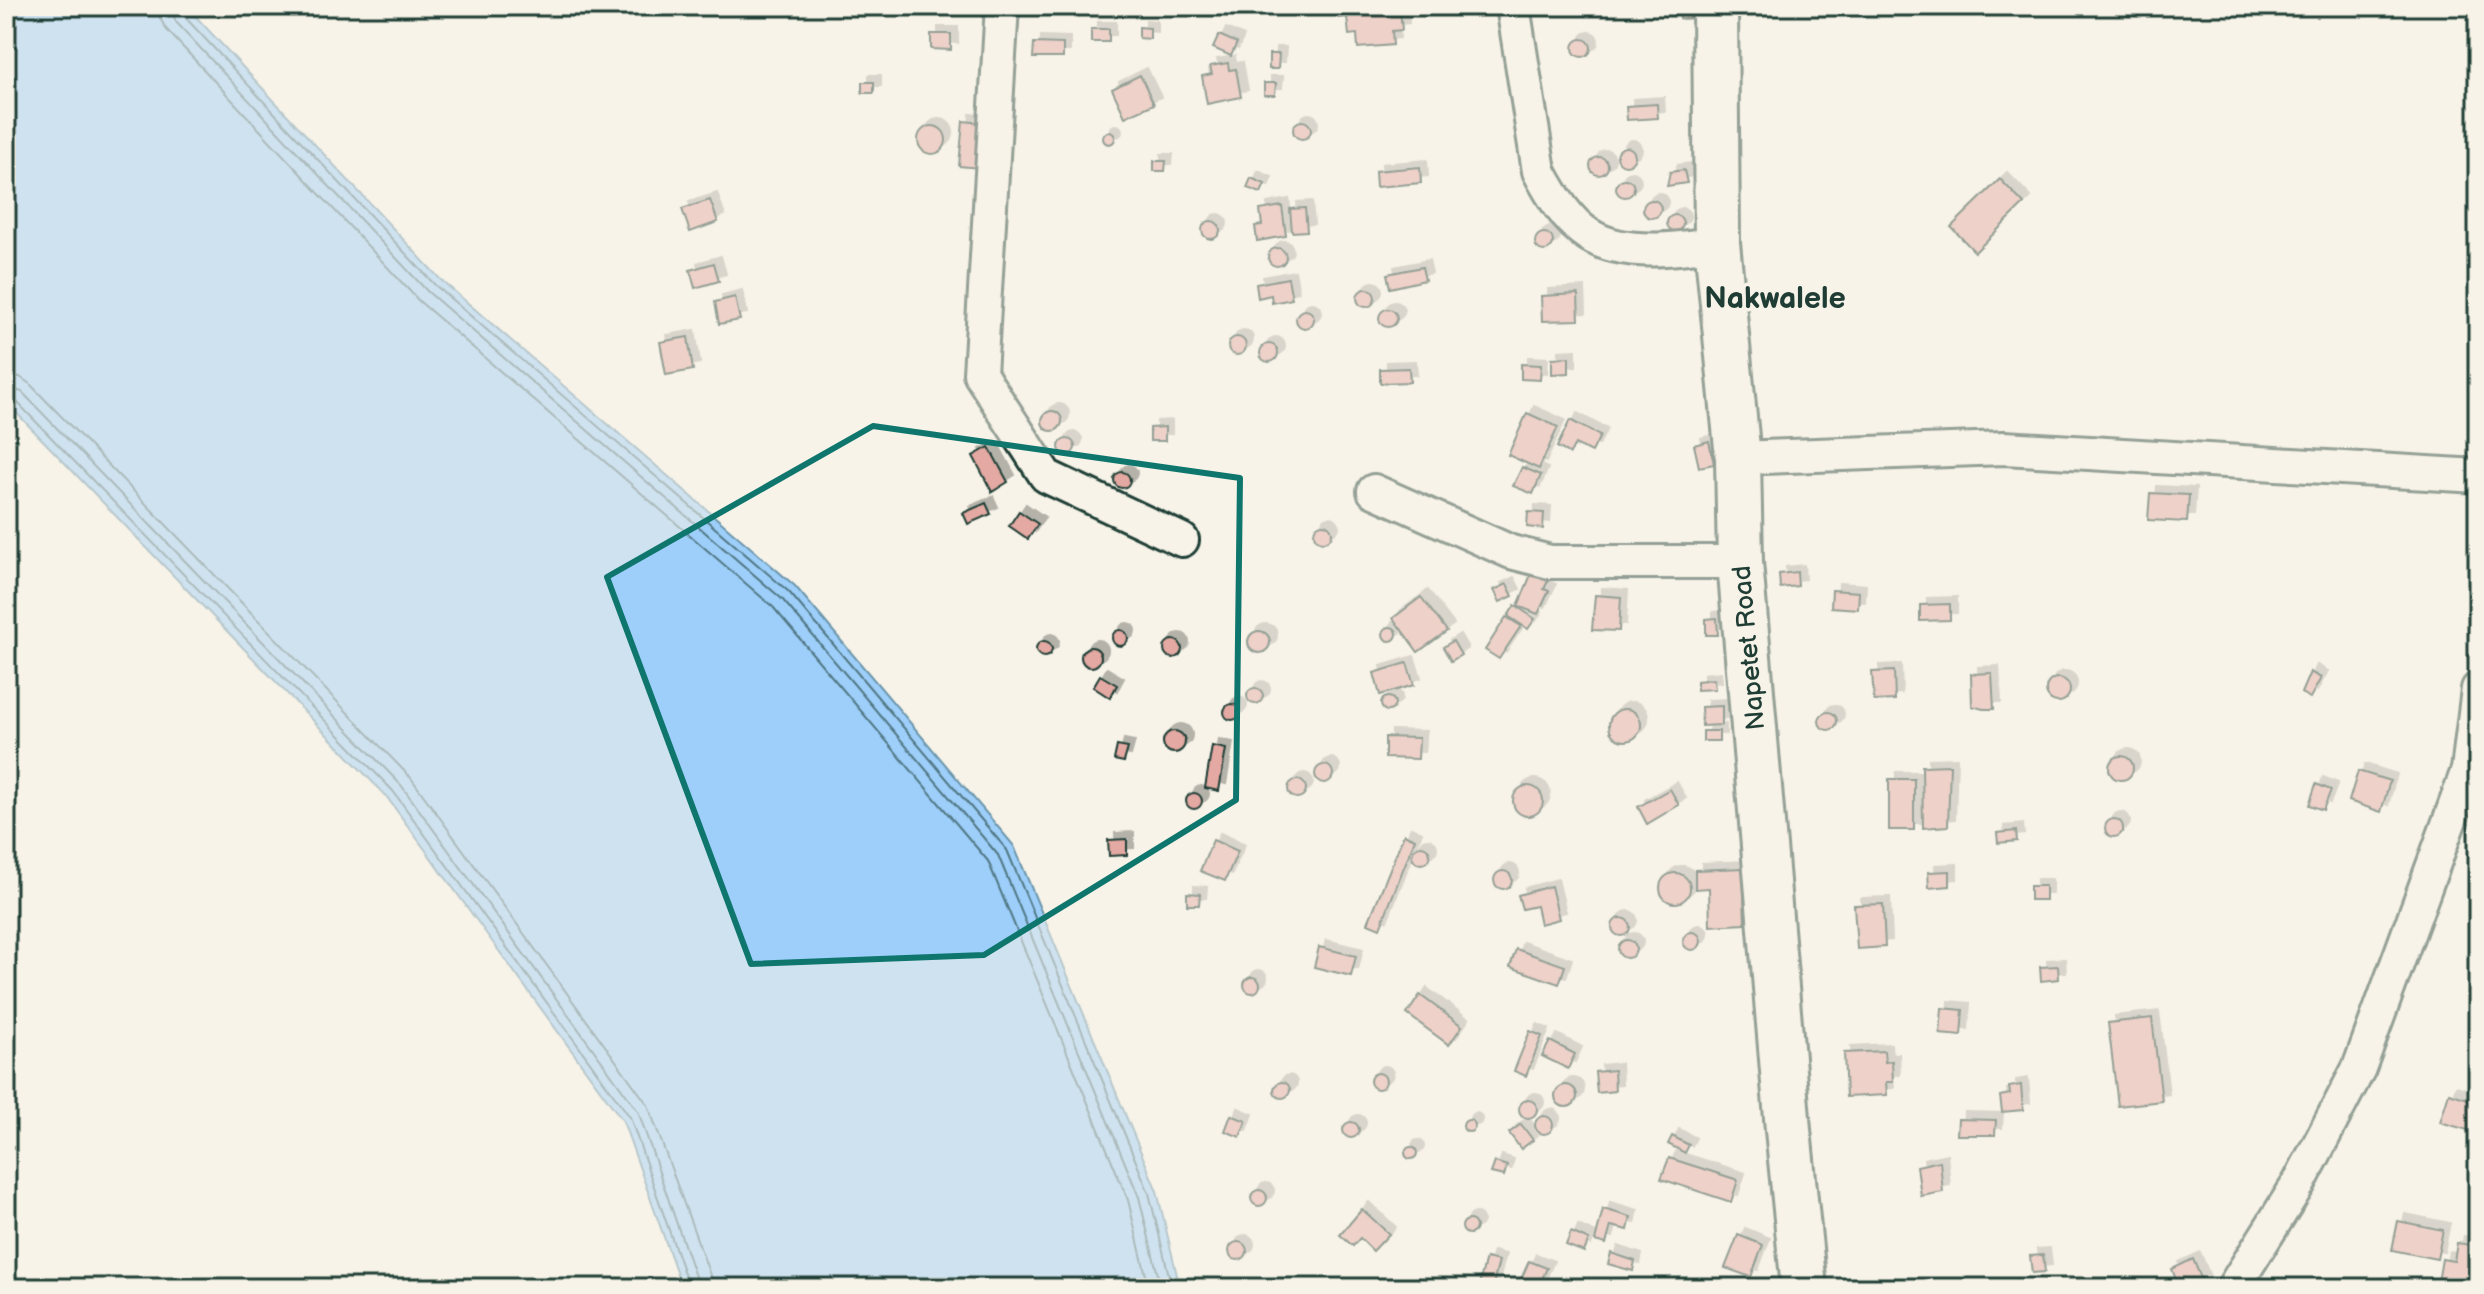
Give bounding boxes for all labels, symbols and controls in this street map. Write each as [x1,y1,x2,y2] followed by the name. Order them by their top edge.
[1704,281,1846,317] district label: Nakwalele
[1727,564,1772,732] street label: Napetet Road

